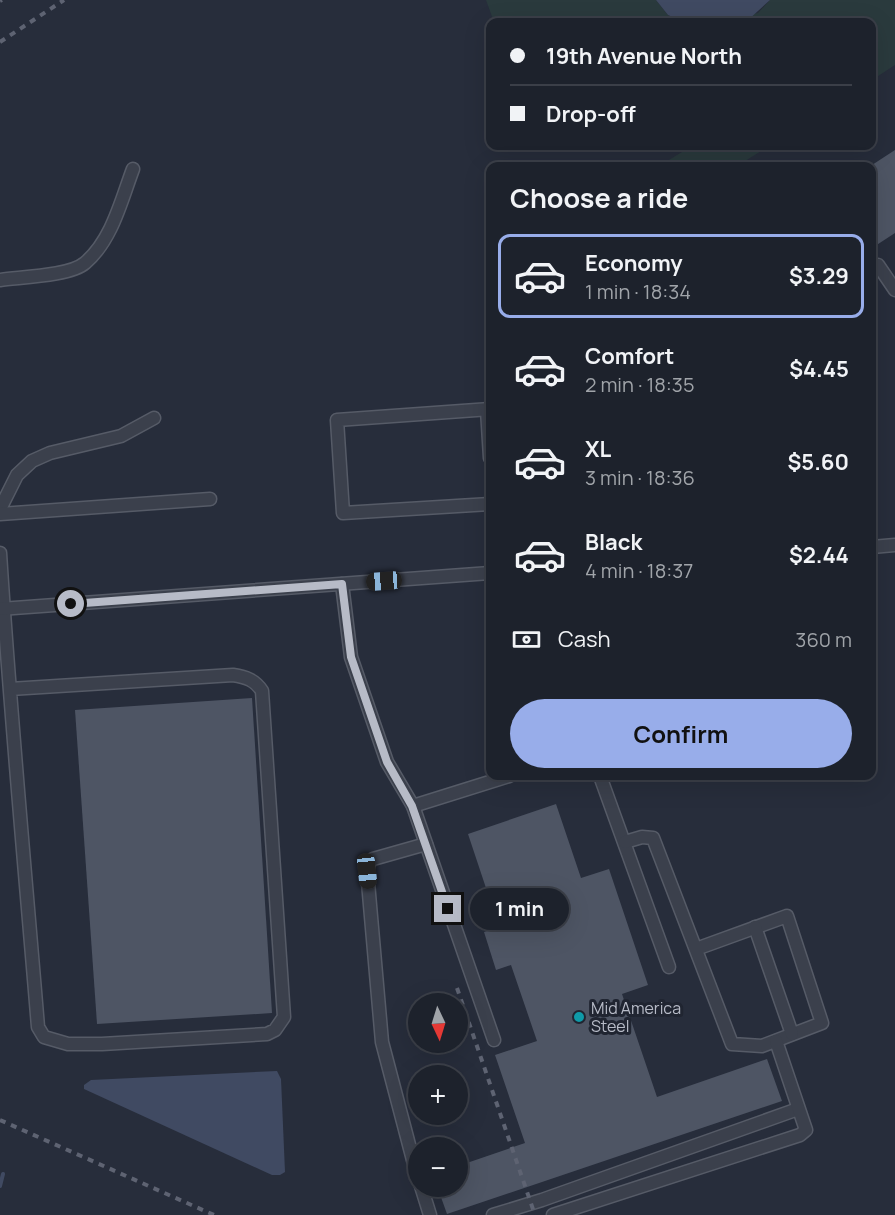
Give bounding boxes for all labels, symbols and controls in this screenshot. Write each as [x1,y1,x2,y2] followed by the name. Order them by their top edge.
[546,41,742,71] text: 19th Avenue North
[546,99,636,129] text: Drop-off
[510,179,688,216] text: Choose a ride
[585,248,683,278] text: Economy
[513,249,567,303] icon: car
[789,261,849,291] text: $3.29
[585,278,691,305] text: 1 min · 18:34
[585,341,674,371] text: Comfort
[513,342,567,396] icon: car
[789,354,849,384] text: $4.45
[585,371,694,398] text: 2 min · 18:35
[585,434,611,464] text: XL
[513,435,567,489] icon: car
[787,447,849,477] text: $5.60
[585,464,695,491] text: 3 min · 18:36
[585,527,642,557] text: Black
[513,528,567,582] icon: car
[789,540,849,570] text: $2.44
[585,557,693,584] text: 4 min · 18:37
[365,571,403,591] car
[57,590,84,617] route start
[510,623,543,656] icon: cash
[558,624,611,654] text: Cash
[795,626,852,653] text: 360 m
[510,699,852,768] button: Confirm
[356,852,378,890] car
[469,888,568,930] callout: 1 min
[434,895,461,922] route end
[495,895,544,922] text: 1 min
[408,993,468,1053] north arrow
[408,993,468,1197] map controls
[591,997,681,1037] place label: Mid America Steel
[572,1010,586,1024] marker: Mid America Steel
[408,1065,468,1125] button: +
[408,1137,468,1197] button: −

